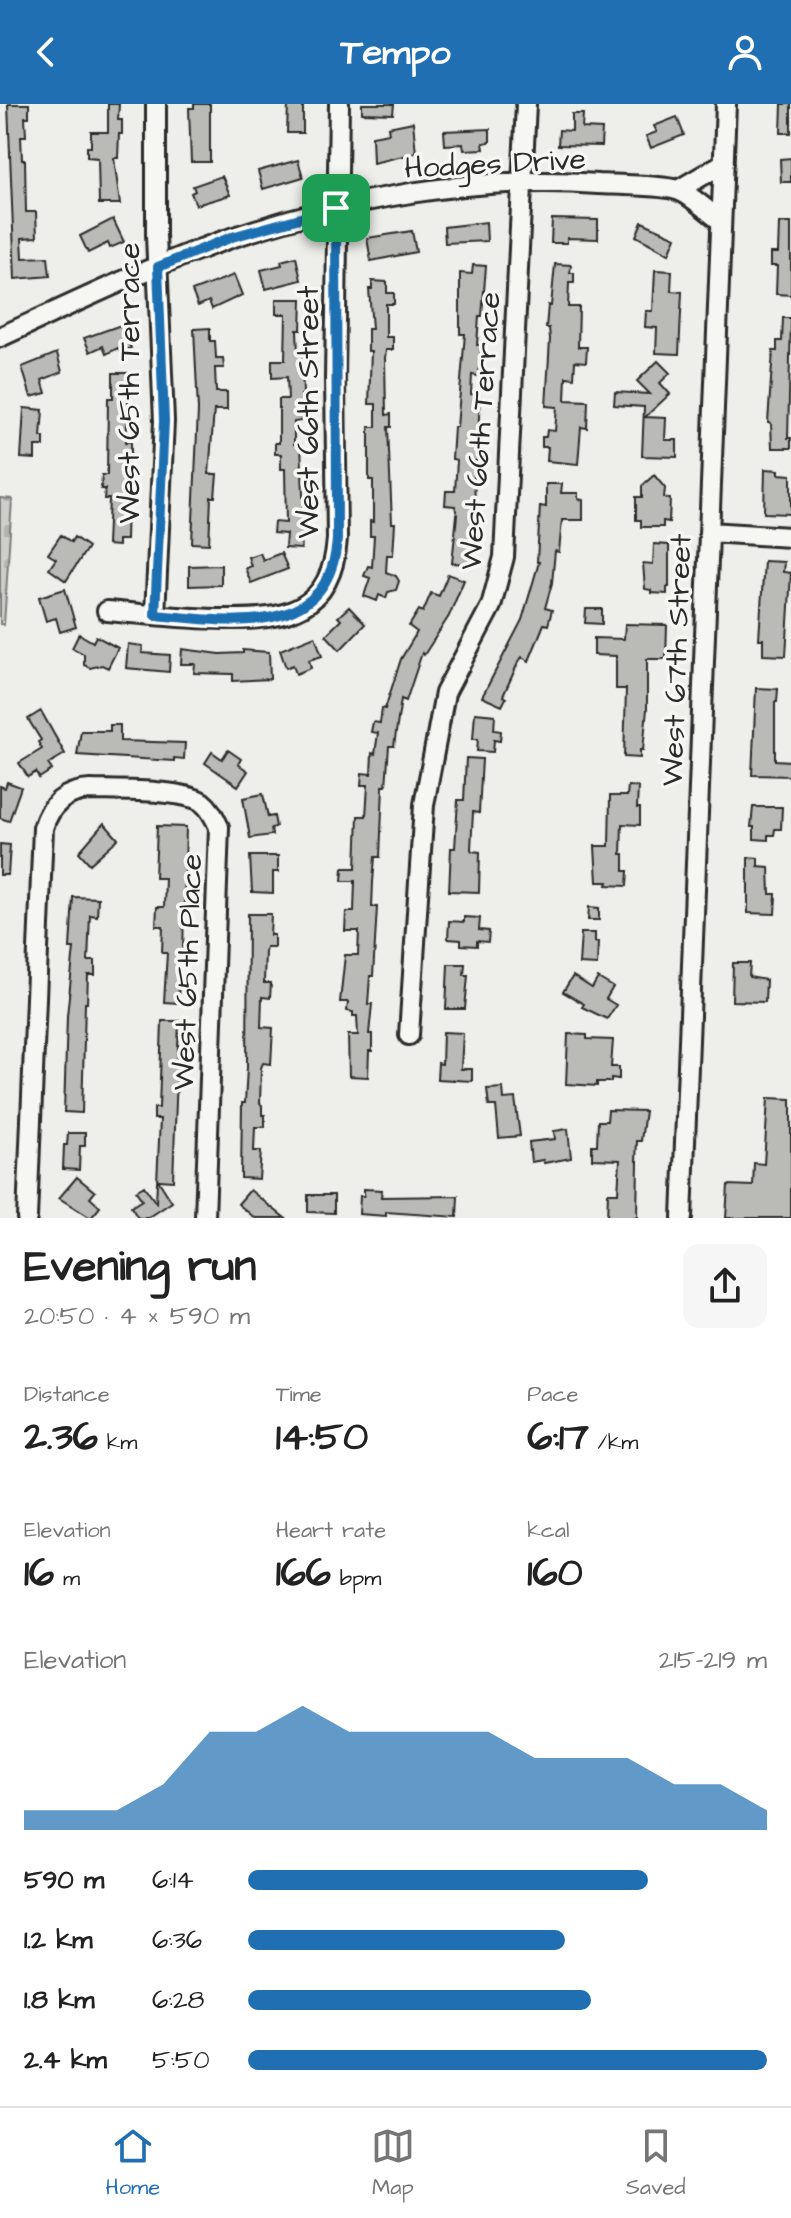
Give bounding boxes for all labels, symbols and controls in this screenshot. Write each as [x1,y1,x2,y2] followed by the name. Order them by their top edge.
[340,27,451,78] text: Tempo
[24,30,68,74] icon: back
[723,30,767,74] icon: person
[403,138,587,191] street label: Hodges Drive
[302,174,370,242] pin
[314,186,358,230] icon: arrive
[109,242,151,524] street label: West 65th Terrace
[288,286,330,538] street label: West 66th Street
[450,291,512,572] street label: West 66th Terrace
[652,533,702,787] street label: West 67th Street
[163,853,213,1091] street label: West 65th Place
[24,1237,256,1298] text: Evening run
[683,1244,767,1328] button: share
[24,1298,250,1334] text: 20:50 · 4 × 590 m
[24,1379,110,1410] text: Distance
[276,1379,322,1410] text: Time
[527,1379,578,1410] text: Pace
[24,1410,98,1465] text: 2.36
[276,1410,368,1465] text: 14:50
[527,1410,589,1465] text: 6:17
[98,1427,137,1458] text: km
[589,1427,638,1458] text: /km
[24,1515,111,1546] text: Elevation
[276,1515,386,1546] text: Heart rate
[527,1515,569,1546] text: kcal
[24,1546,54,1601] text: 16
[276,1546,331,1601] text: 166
[527,1546,583,1601] text: 160
[54,1563,80,1594] text: m
[331,1563,381,1594] text: bpm
[24,1642,126,1678] text: Elevation
[659,1642,767,1678] text: 215–219 m
[24,1862,104,1898] text: 590 m
[152,1862,194,1898] text: 6:14
[24,1922,92,1958] text: 1.2 km
[152,1922,202,1958] text: 6:36
[24,1982,94,2018] text: 1.8 km
[152,1982,204,2018] text: 6:28
[24,2042,107,2078] text: 2.4 km
[152,2042,210,2078] text: 5:50
[105,2124,160,2203] tab: Home
[371,2124,415,2203] tab: Map
[626,2124,686,2203] tab: Saved

